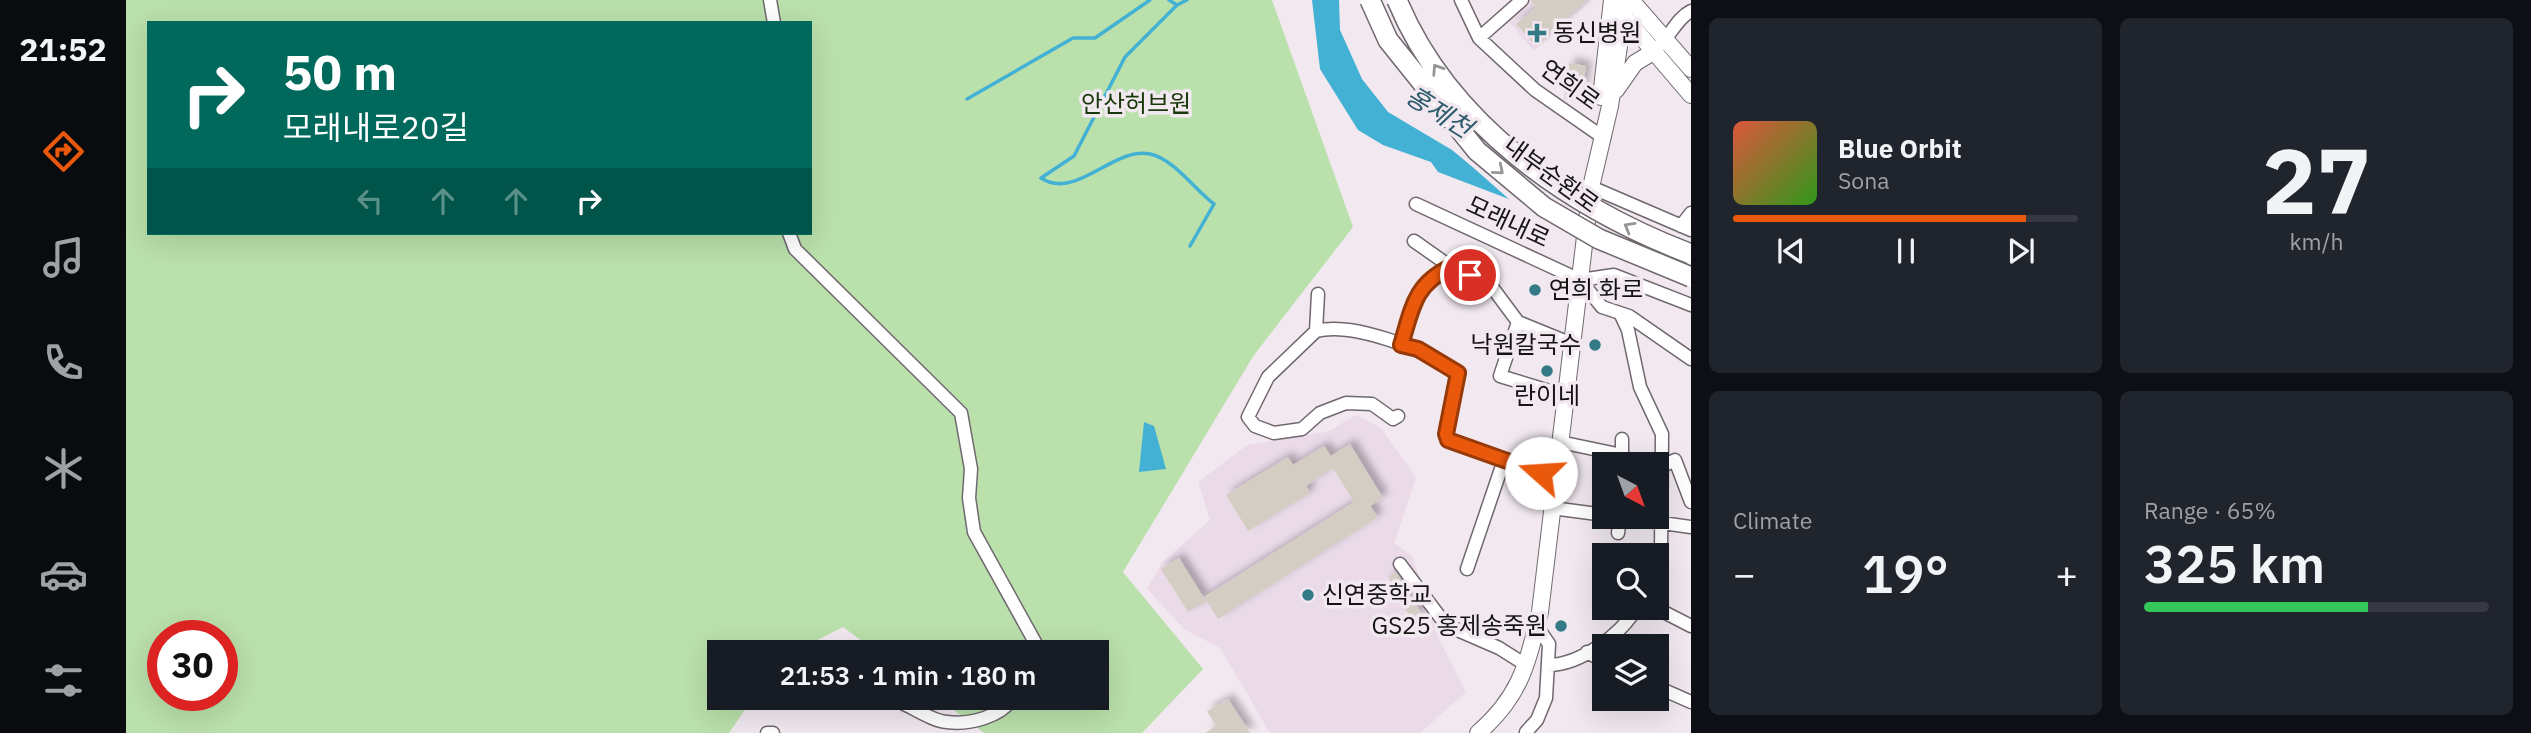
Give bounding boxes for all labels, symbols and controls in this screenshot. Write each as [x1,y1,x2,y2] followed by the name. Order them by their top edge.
[1553,16,1641,48] place label: 동신병원
[1527,23,1547,43] marker: 동신병원
[19,28,107,70] text: 21:52
[283,40,397,103] text: 50 m
[168,49,259,140] icon: right
[1534,52,1607,117] street label: 연희로
[1432,63,1445,76] one-way arrow
[1400,78,1482,146] water label: 홍제천
[1081,87,1191,119] park label: 안산허브원
[283,106,469,148] text: 모래내로20길
[2262,121,2371,239] text: 27
[39,127,88,176] icon: directions
[1498,129,1606,220] street label: 내부순환로
[1838,131,1962,165] text: Blue Orbit
[1492,161,1504,174] one-way arrow
[1838,165,1890,195] text: Sona
[351,182,389,220] icon: left
[424,182,462,220] icon: ahead
[497,182,535,220] icon: ahead
[570,182,608,220] icon: right
[1462,188,1555,254] street label: 모래내로
[1623,222,1636,235] one-way arrow
[2289,226,2344,256] text: km/h
[1772,232,1810,270] icon: previous
[1887,232,1925,270] icon: pause
[2002,232,2040,270] icon: next
[39,233,88,282] icon: music
[1440,245,1500,305] pin
[1451,256,1489,294] icon: arrive
[1549,273,1643,305] place label: 연희 화로
[1527,282,1543,298] marker: 연희 화로
[1471,328,1581,360] place label: 낙원칼국수
[1587,337,1603,353] marker: 낙원칼국수
[39,338,88,387] icon: phone
[1539,363,1555,379] marker: 란이네
[1514,379,1580,411] place label: 란이네
[1504,436,1578,510] position arrow
[39,444,88,493] icon: climate
[1592,452,1670,528] north arrow
[1592,452,1669,711] map controls
[2144,495,2276,525] text: Range · 65%
[1733,505,1812,535] text: Climate
[2144,530,2325,597] text: 325 km
[1862,540,1949,607] text: 19°
[1592,543,1669,620] button: search
[1733,549,1756,598] text: −
[2055,549,2078,598] text: +
[39,550,88,599] icon: car
[1322,578,1432,610] place label: 신연중학교
[1300,587,1316,603] marker: 신연중학교
[1372,609,1547,641] place label: GS25 홍제송죽원
[1553,618,1569,634] marker: GS25 홍제송죽원
[147,620,238,711] speed limit sign: 30
[1592,634,1669,711] button: layers
[39,656,88,705] icon: filters
[780,658,1036,692] text: 21:53 · 1 min · 180 m

